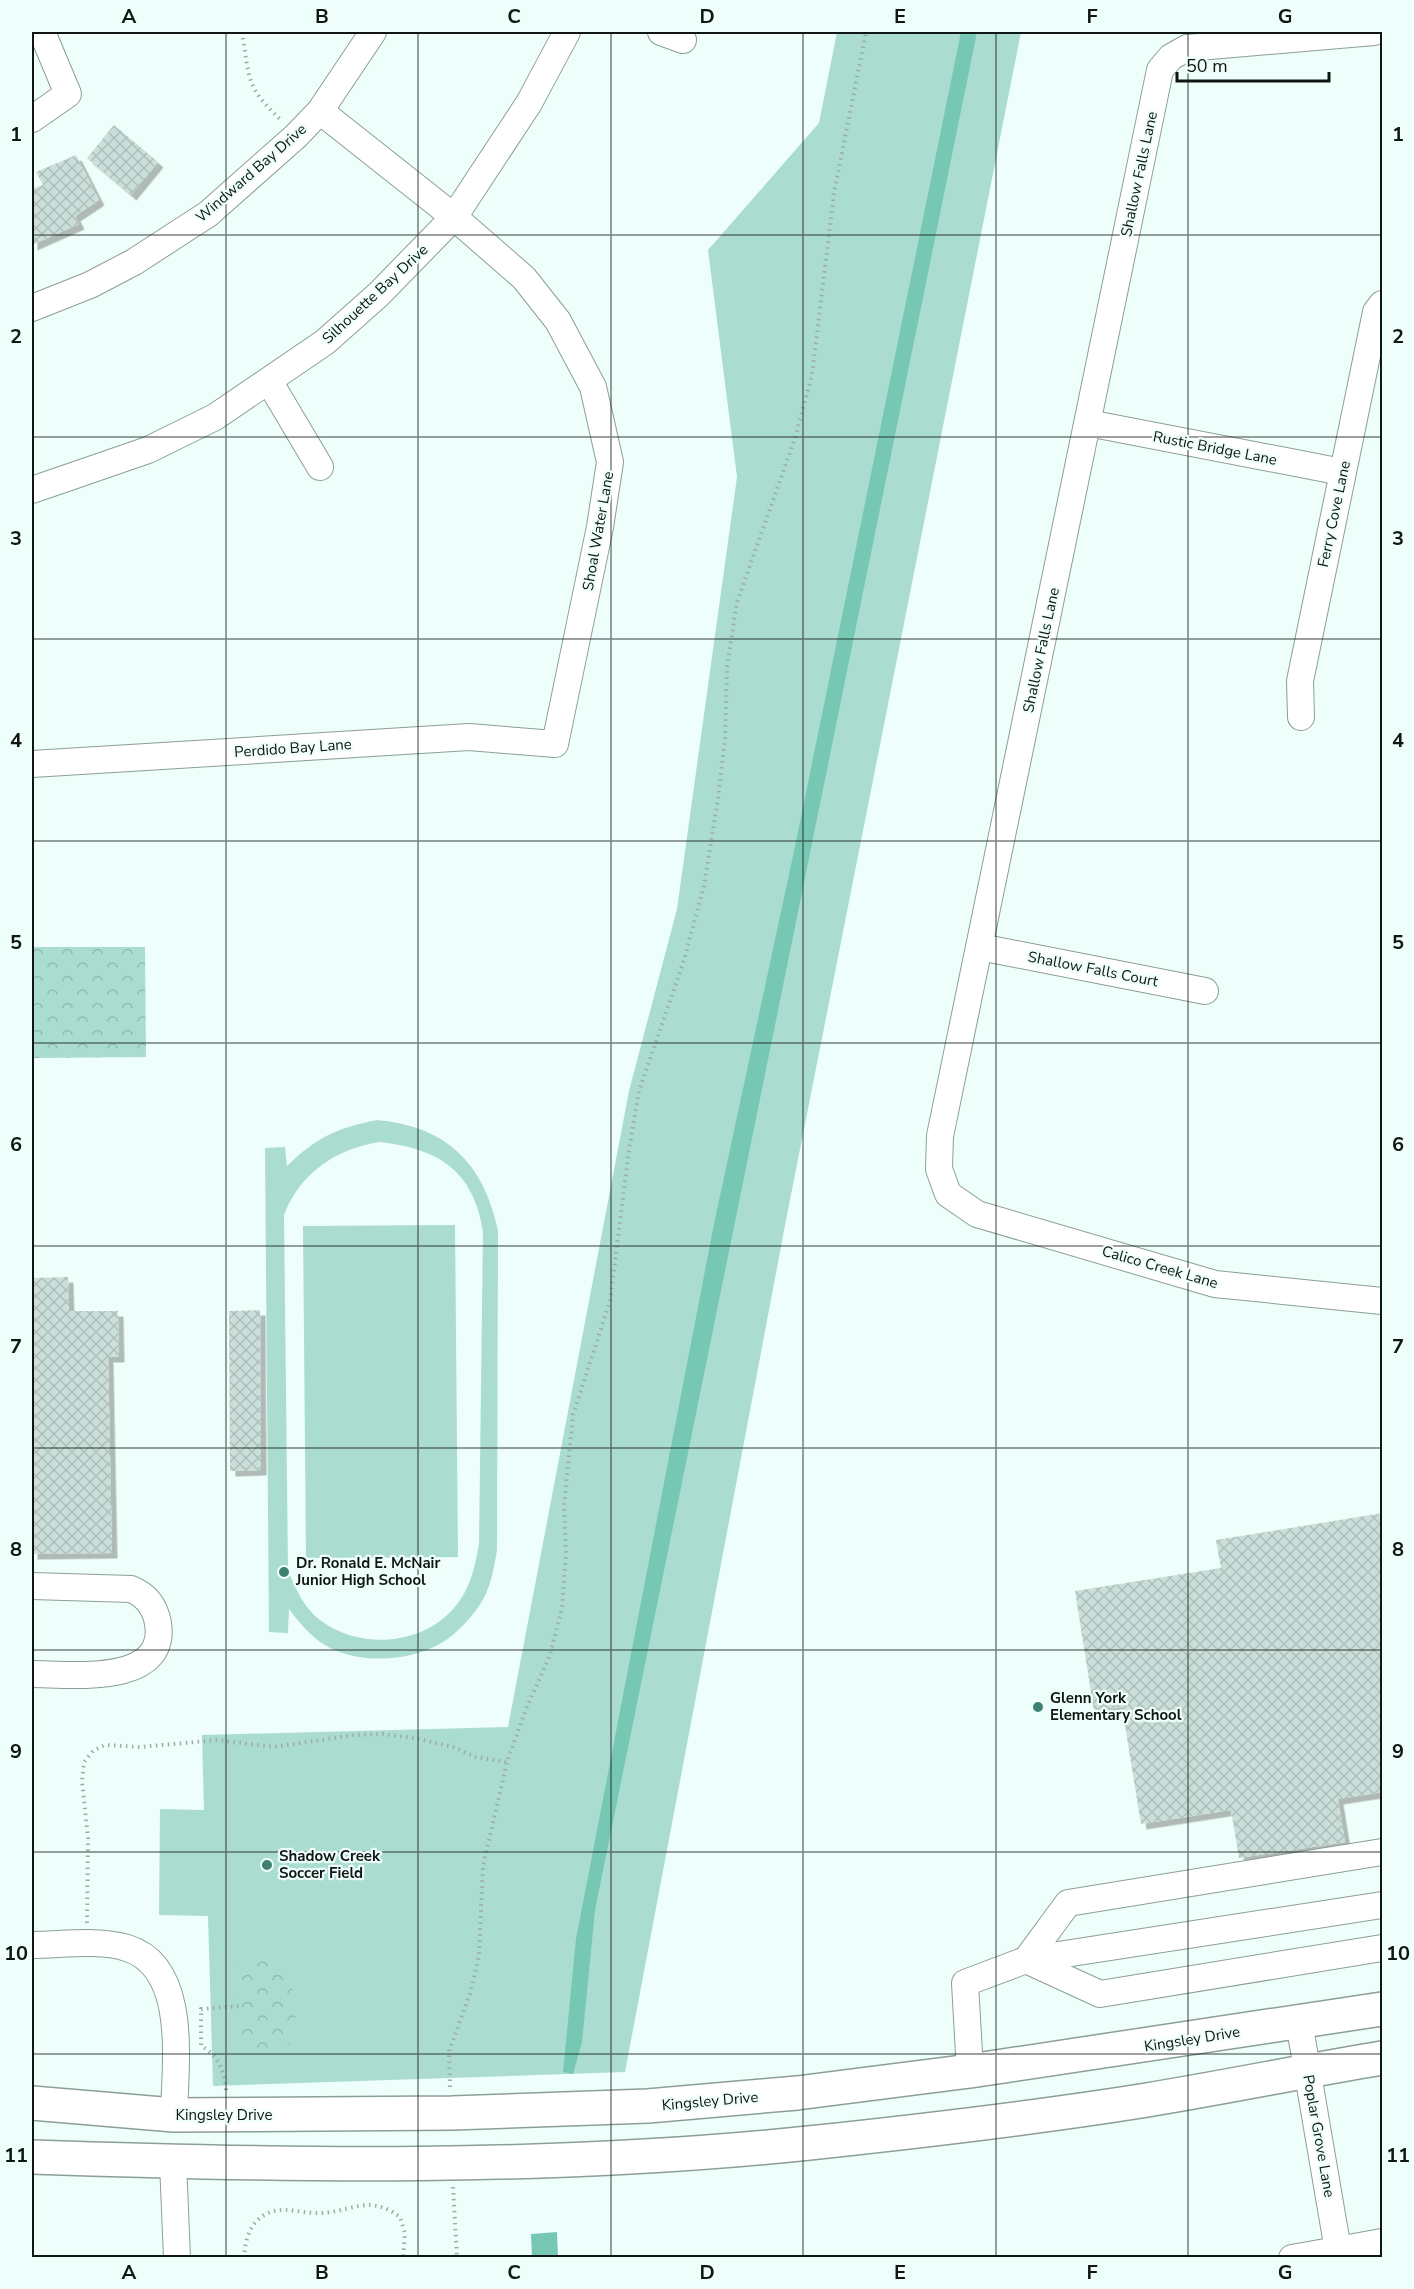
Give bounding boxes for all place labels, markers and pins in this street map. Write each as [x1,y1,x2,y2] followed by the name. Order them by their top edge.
[295,1553,440,1590] place label: Dr. Ronald E. McNair Junior High School
[277,1565,291,1579] marker: Dr. Ronald E. McNair Junior High School
[1050,1688,1182,1725] place label: Glenn York Elementary School
[1031,1700,1045,1714] marker: Glenn York Elementary School
[279,1846,381,1883] place label: Shadow Creek Soccer Field
[260,1858,274,1872] marker: Shadow Creek Soccer Field

